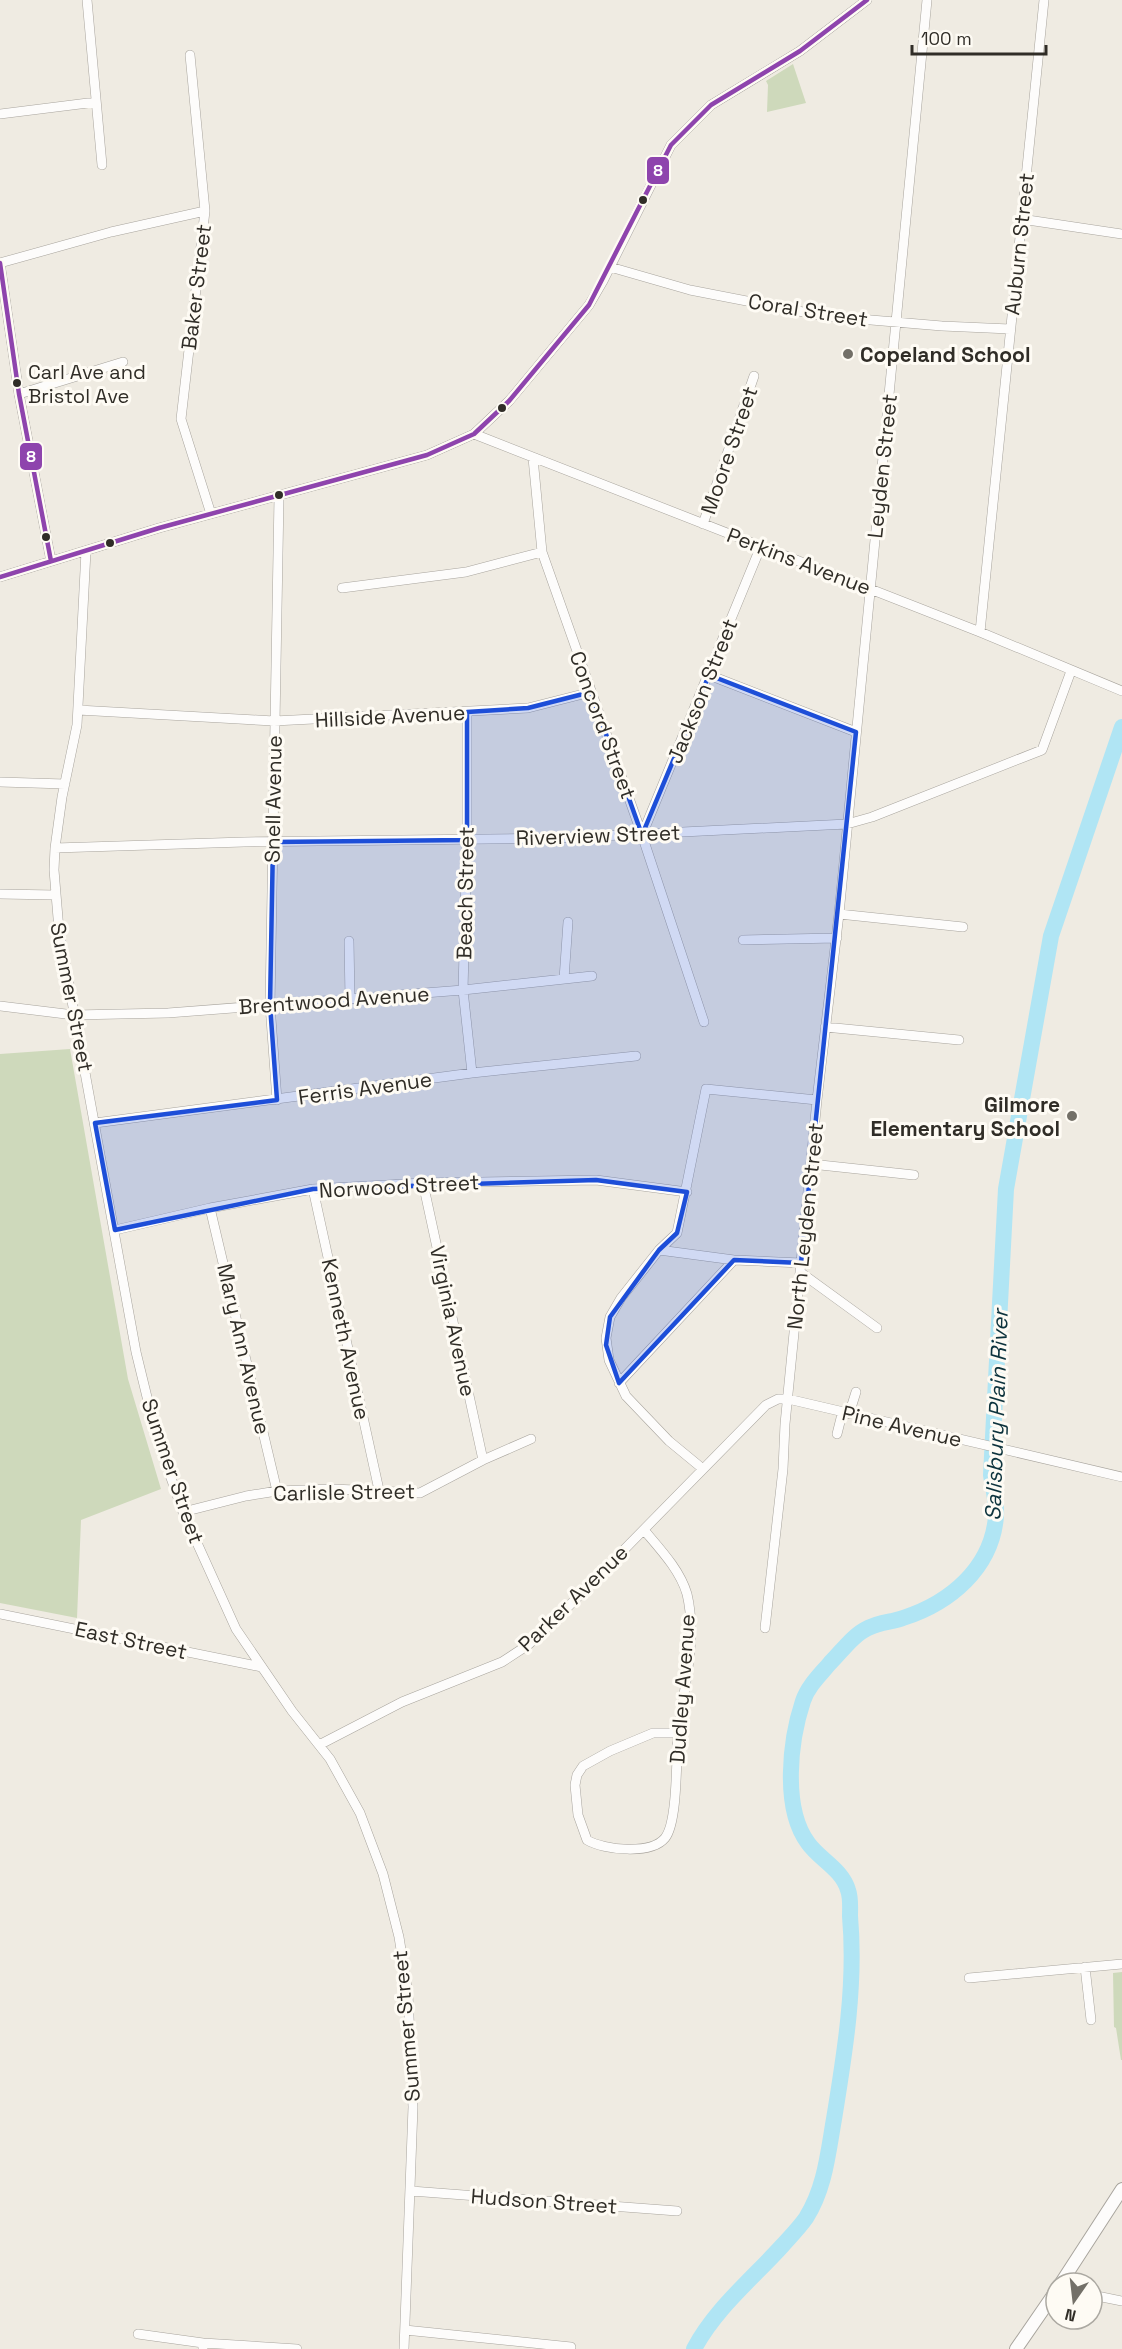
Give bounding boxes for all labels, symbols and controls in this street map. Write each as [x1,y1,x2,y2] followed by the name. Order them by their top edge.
[912,18,1046,56] scale bar
[921,27,972,50] text: 100 m
[646,156,670,185] line badge: 8
[653,160,663,181] text: 8
[998,172,1040,316] street label: Auburn Street
[637,194,649,206] unlabelled marker
[175,223,217,351] street label: Baker Street
[746,287,870,333] street label: Coral Street
[860,341,1031,368] place label: Copeland School
[841,347,855,361] marker: Copeland School
[28,359,146,409] place label: Carl Ave and Bristol Ave
[11,377,23,389] marker: Carl Ave and Bristol Ave
[694,382,764,518] street label: Moore Street
[861,392,903,540] street label: Leyden Street
[496,402,508,414] unlabelled marker
[19,442,43,471] line badge: 8
[26,446,36,467] text: 8
[273,489,285,501] unlabelled marker
[723,521,875,601] street label: Perkins Avenue
[40,531,52,543] unlabelled marker
[104,537,116,549] unlabelled marker
[661,615,743,767] street label: Jackson Street
[564,647,642,803] street label: Concord Street
[314,699,466,733] street label: Hillside Avenue
[258,735,288,863] street label: Snell Avenue
[515,819,681,851] street label: Riverview Street
[450,826,480,960] street label: Beach Street
[44,920,100,1074] street label: Summer Street
[238,980,430,1020] street label: Brentwood Avenue
[296,1065,434,1111] street label: Ferris Avenue
[870,1091,1060,1142] place label: Gilmore Elementary School
[1065,1109,1079,1123] marker: Gilmore Elementary School
[781,1121,829,1331] street label: North Leyden Street
[318,1168,480,1204] street label: Norwood Street
[424,1243,482,1399] street label: Virginia Avenue
[316,1256,376,1422] street label: Kenneth Avenue
[211,1261,277,1437] street label: Mary Ann Avenue
[978,1306,1014,1521] water label: Salisbury Plain River
[136,1395,210,1547] street label: Summer Street
[839,1399,965,1453] street label: Pine Avenue
[273,1477,415,1507] street label: Carlisle Street
[512,1539,634,1657] street label: Parker Avenue
[663,1613,701,1765] street label: Dudley Avenue
[72,1615,190,1665] street label: East Street
[386,1949,426,2103] street label: Summer Street
[470,2182,618,2220] street label: Hudson Street
[1044,2271,1104,2331] north arrow
[1063,2304,1078,2327] text: N

